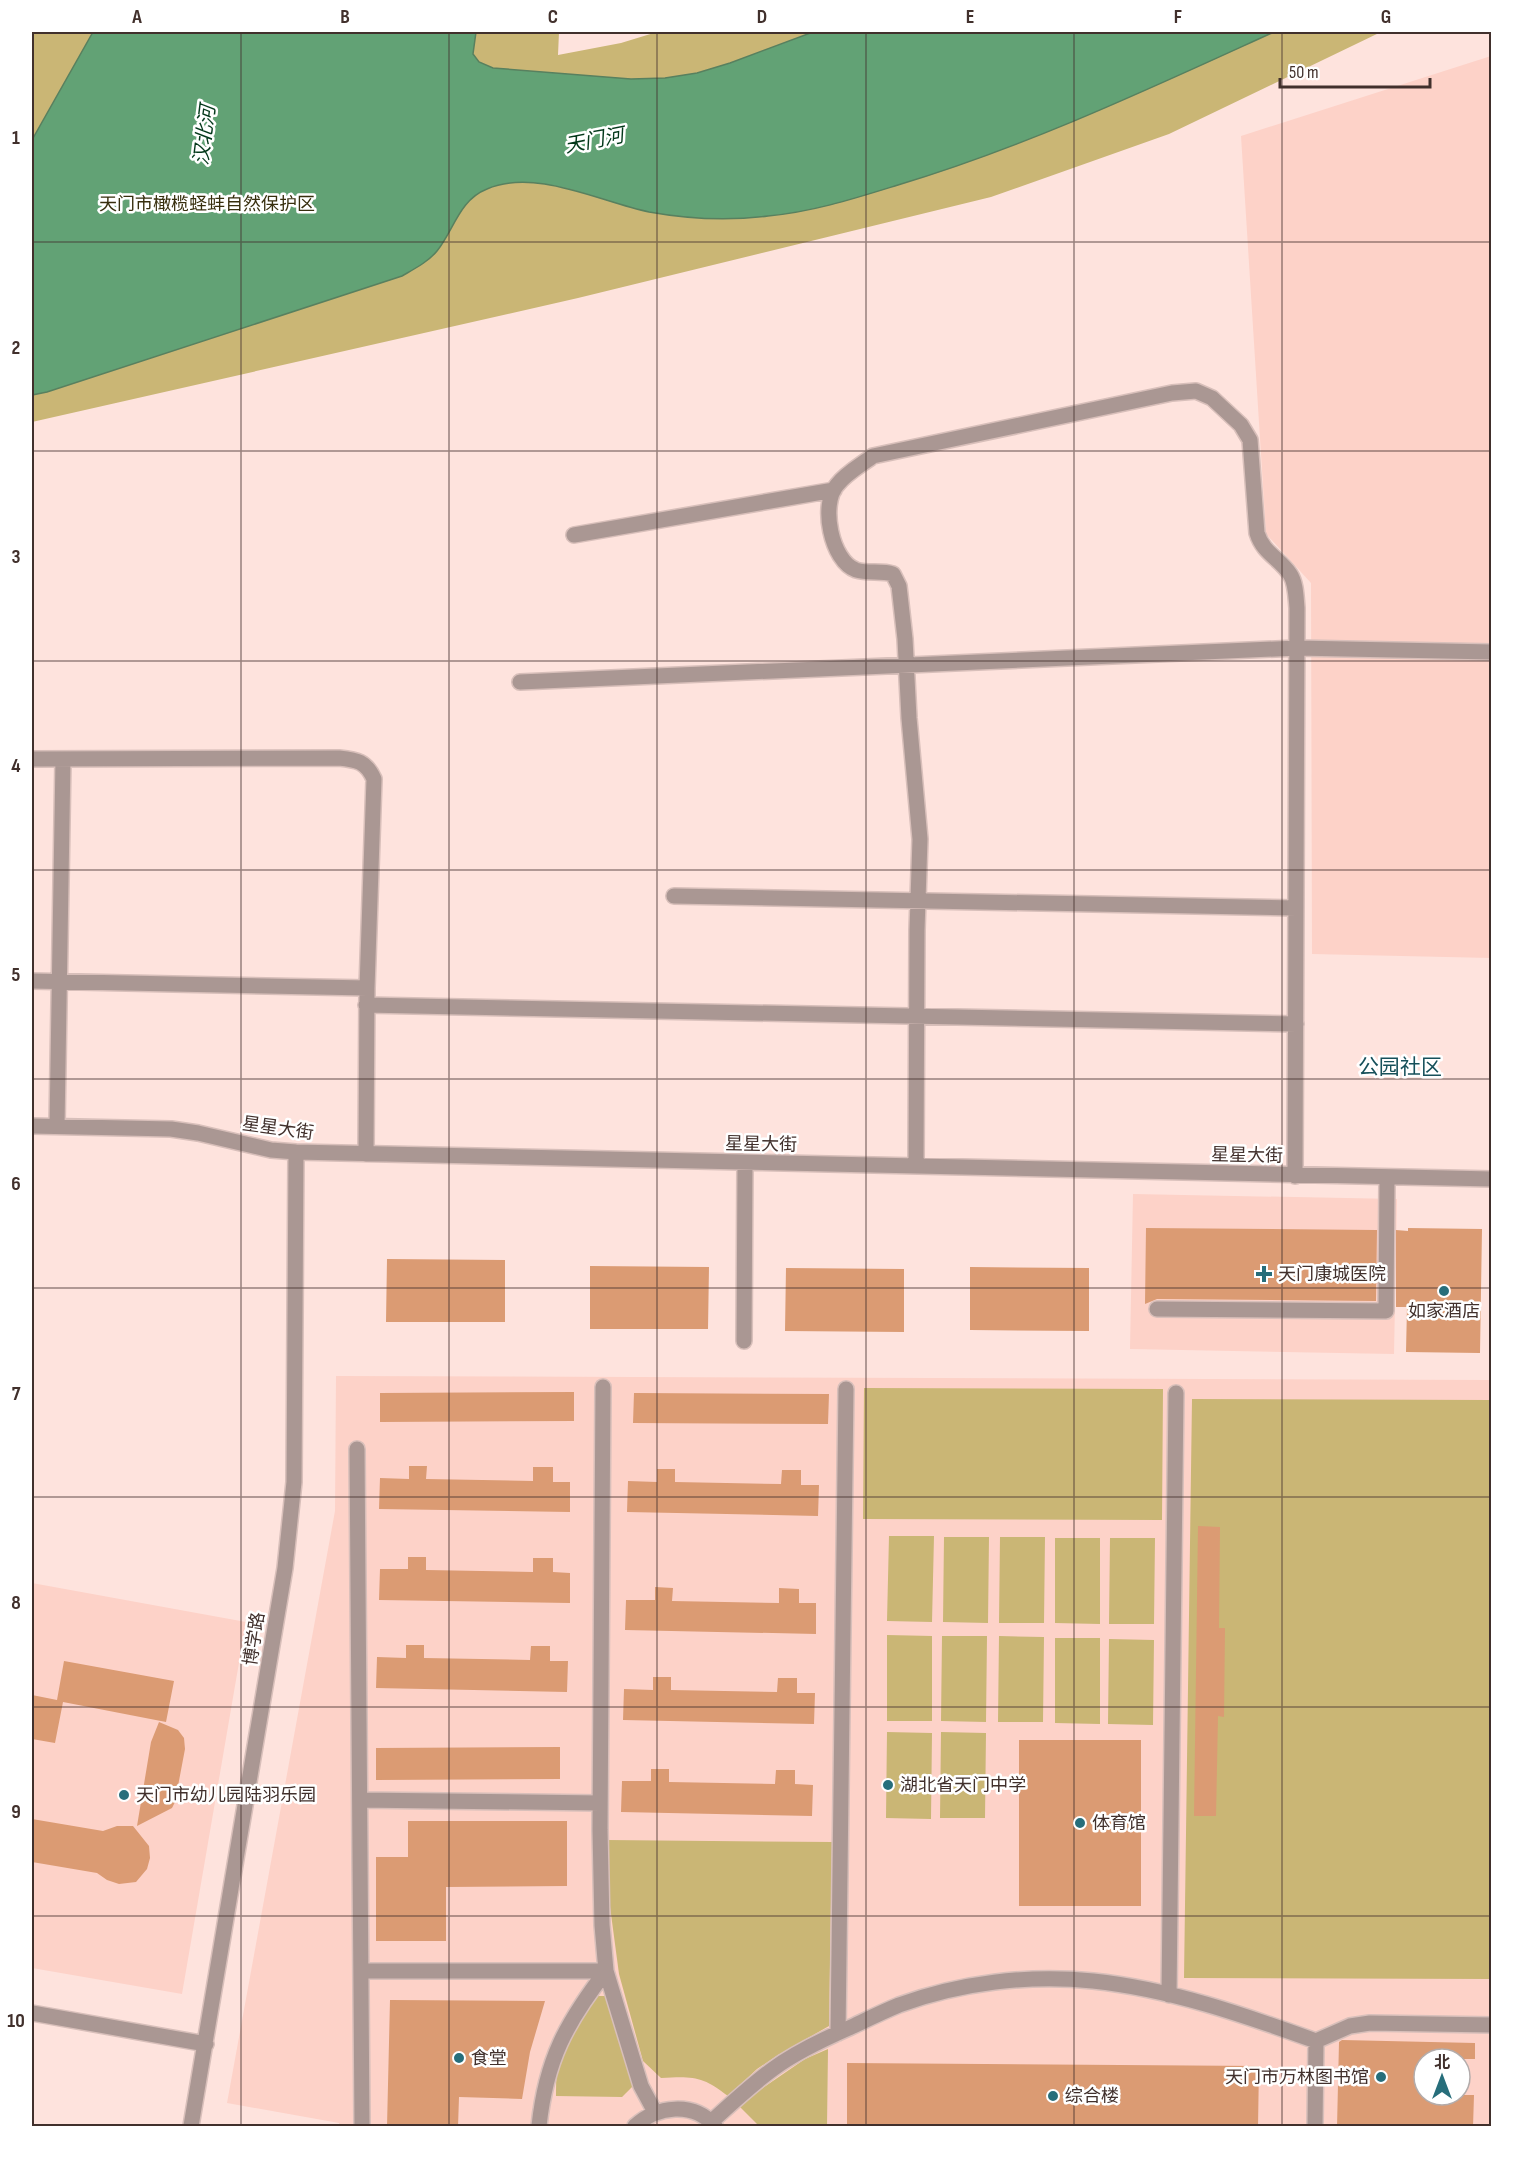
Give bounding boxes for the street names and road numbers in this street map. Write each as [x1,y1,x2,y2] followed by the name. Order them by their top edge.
[241,1113,315,1144] street label: 星星大街
[725,1133,797,1156] street label: 星星大街
[1211,1144,1283,1167] street label: 星星大街
[240,1611,269,1667] street label: 博学路

